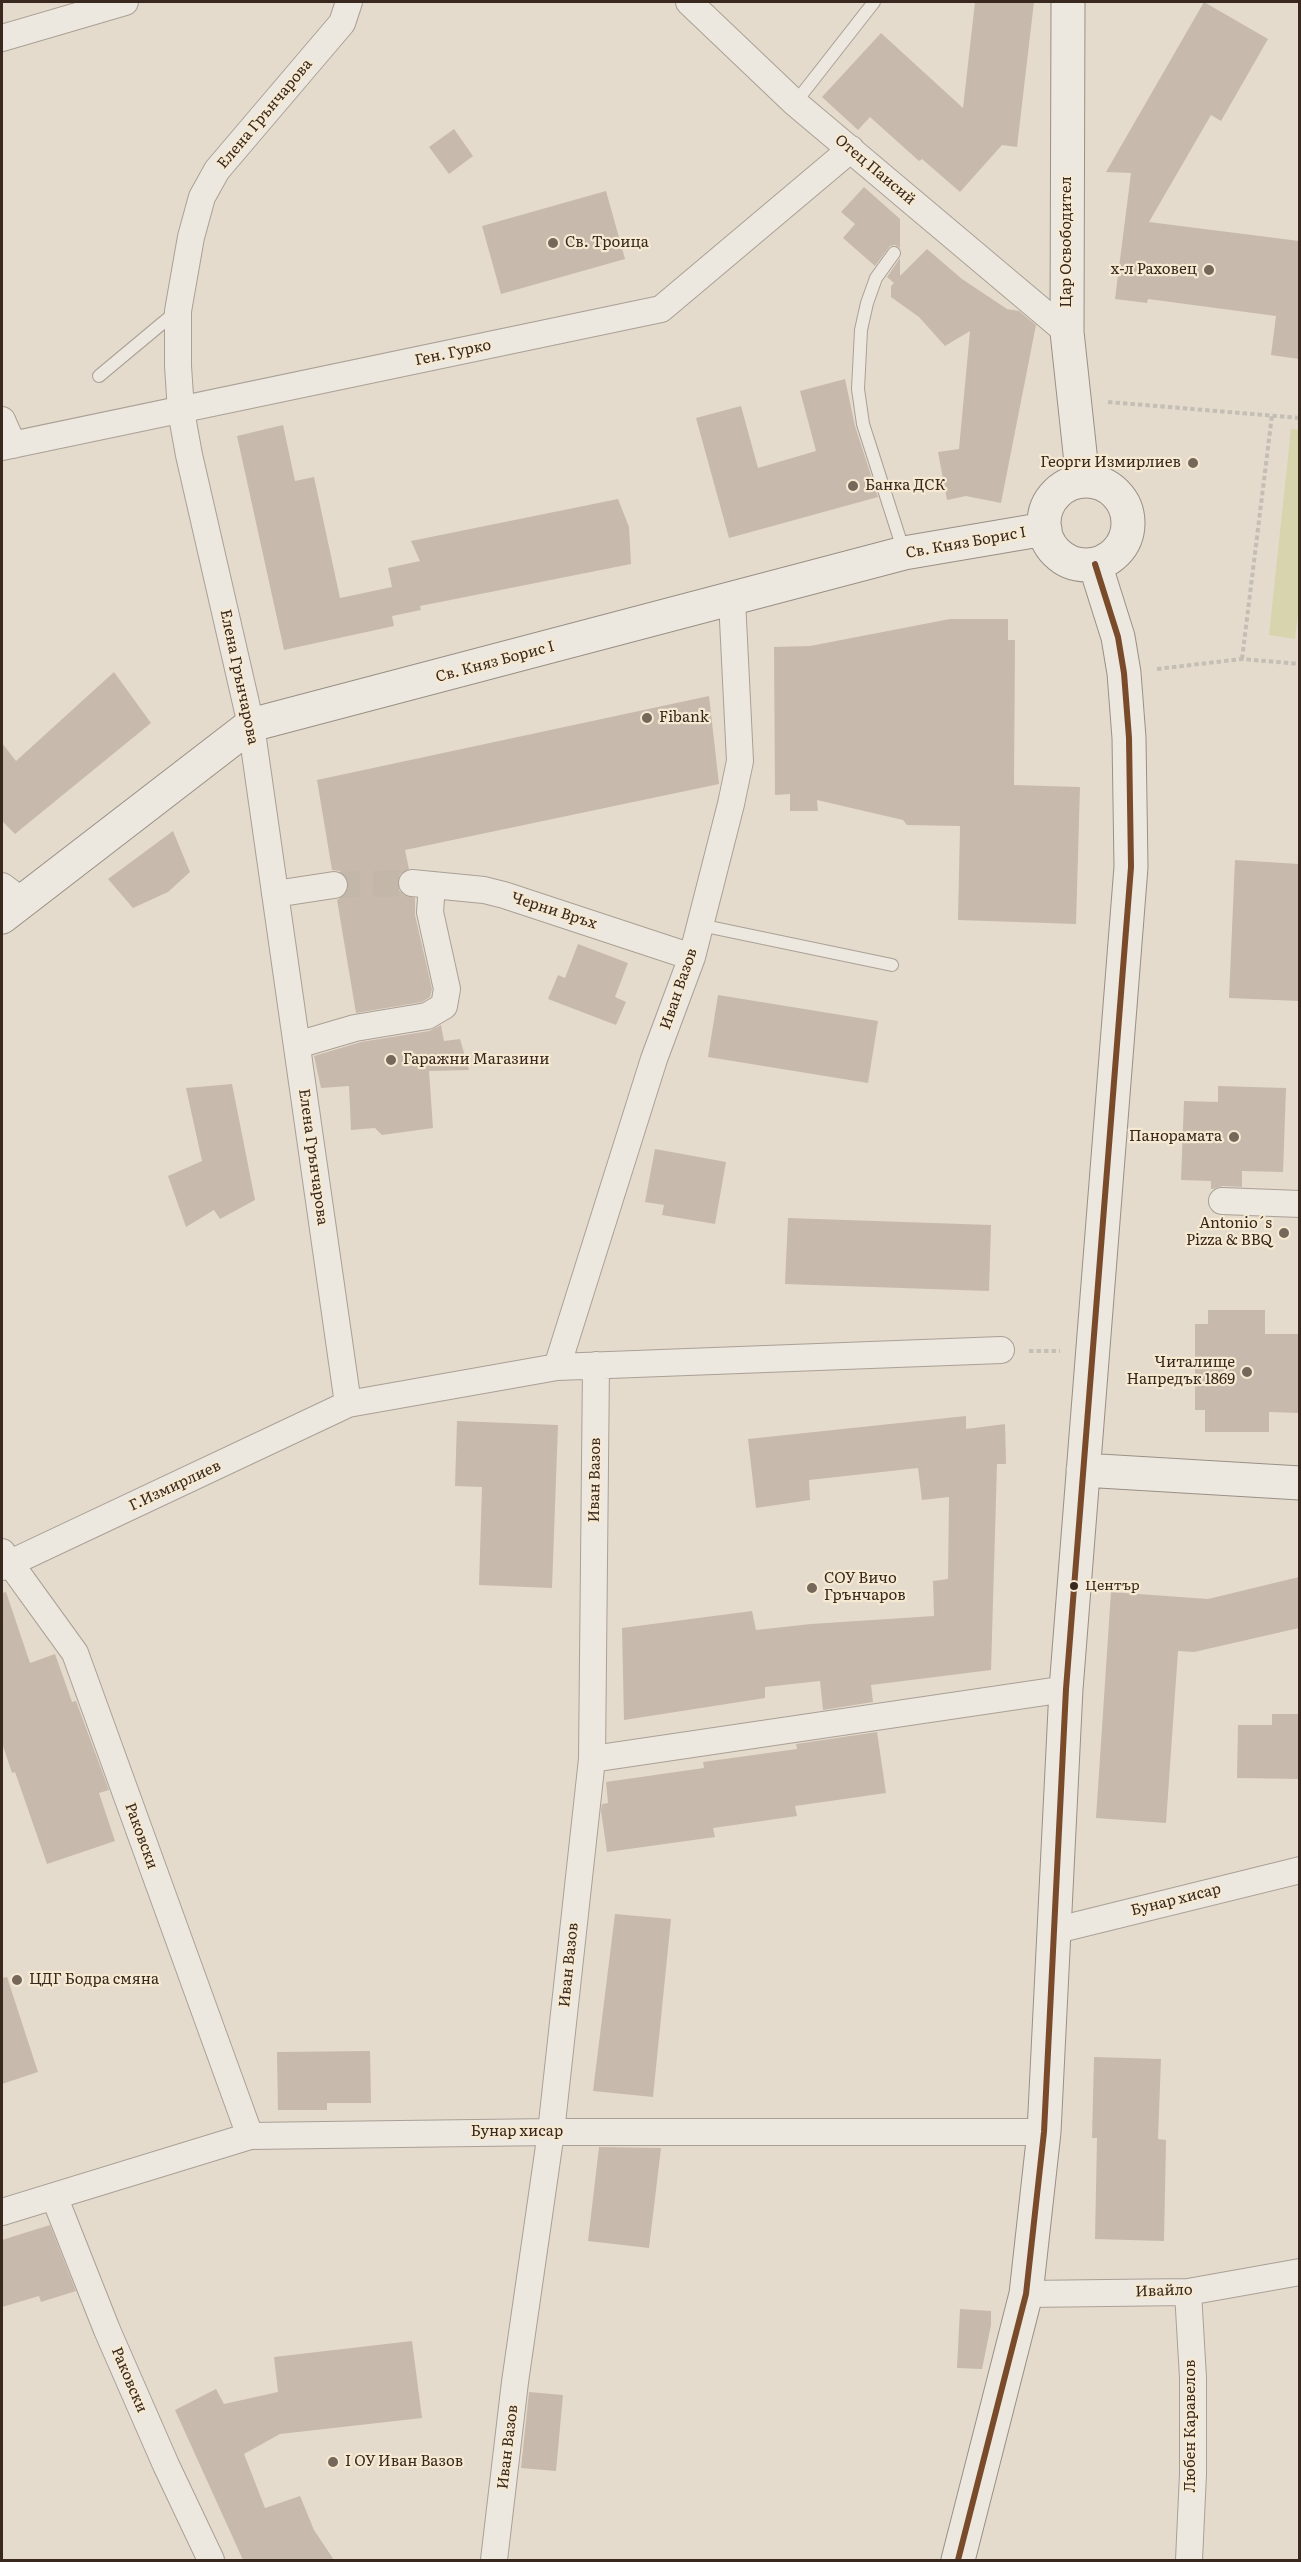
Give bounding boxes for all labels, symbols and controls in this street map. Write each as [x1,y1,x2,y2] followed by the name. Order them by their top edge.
[214,55,316,173] street label: Елена Грънчарова
[831,131,919,209] street label: Отец Паисий
[1058,176,1076,308] street label: Цар Освободител
[565,234,649,252] place label: Св. Троица
[546,236,560,250] marker: Св. Троица
[1111,261,1197,279] place label: х-л Раховец
[1202,263,1216,277] marker: х-л Раховец
[413,336,493,370] street label: Ген. Гурко
[1040,454,1181,472] place label: Георги Измирлиев
[1186,456,1200,470] marker: Георги Измирлиев
[865,477,945,495] place label: Банка ДСК
[846,479,860,493] marker: Банка ДСК
[904,524,1028,562] street label: Св. Княз Борис I
[216,608,262,746] street label: Елена Грънчарова
[434,638,556,686] street label: Св. Княз Борис I
[659,709,709,727] place label: Fibank
[640,711,654,725] marker: Fibank
[509,889,599,933] street label: Черни Връх
[657,946,701,1032] street label: Иван Вазов
[403,1051,549,1069] place label: Гаражни Магазини
[384,1053,398,1067] marker: Гаражни Магазини
[295,1088,331,1226] street label: Елена Грънчарова
[1129,1128,1222,1146] place label: Панорамата
[1227,1130,1241,1144] marker: Панорамата
[1186,1215,1272,1250] place label: Antonio´s Pizza & BBQ
[1277,1226,1291,1240] marker: Antonio´s Pizza & BBQ
[1126,1354,1235,1389] place label: Читалище Напредък 1869
[1240,1365,1254,1379] marker: Читалище Напредък 1869
[585,1437,605,1523] street label: Иван Вазов
[126,1457,224,1515] street label: Г.Измирлиев
[824,1570,906,1605] place label: СОУ Вичо Грънчаров
[1085,1578,1140,1594] place label: Център
[1068,1580,1080,1592] marker: Център
[805,1581,819,1595] marker: СОУ Вичо Грънчаров
[121,1800,161,1872] street label: Раковски
[1129,1880,1223,1920] street label: Бунар хисар
[556,1922,582,2008] street label: Иван Вазов
[29,1971,159,1989] place label: ЦДГ Бодра смяна
[10,1973,24,1987] marker: ЦДГ Бодра смяна
[471,2123,563,2141] street label: Бунар хисар
[1135,2281,1193,2301] street label: Ивайло
[107,2345,151,2415] street label: Раковски
[1182,2359,1200,2493] street label: Любен Каравелов
[494,2404,522,2490] street label: Иван Вазов
[345,2453,463,2471] place label: I ОУ Иван Вазов
[326,2455,340,2469] marker: I ОУ Иван Вазов

